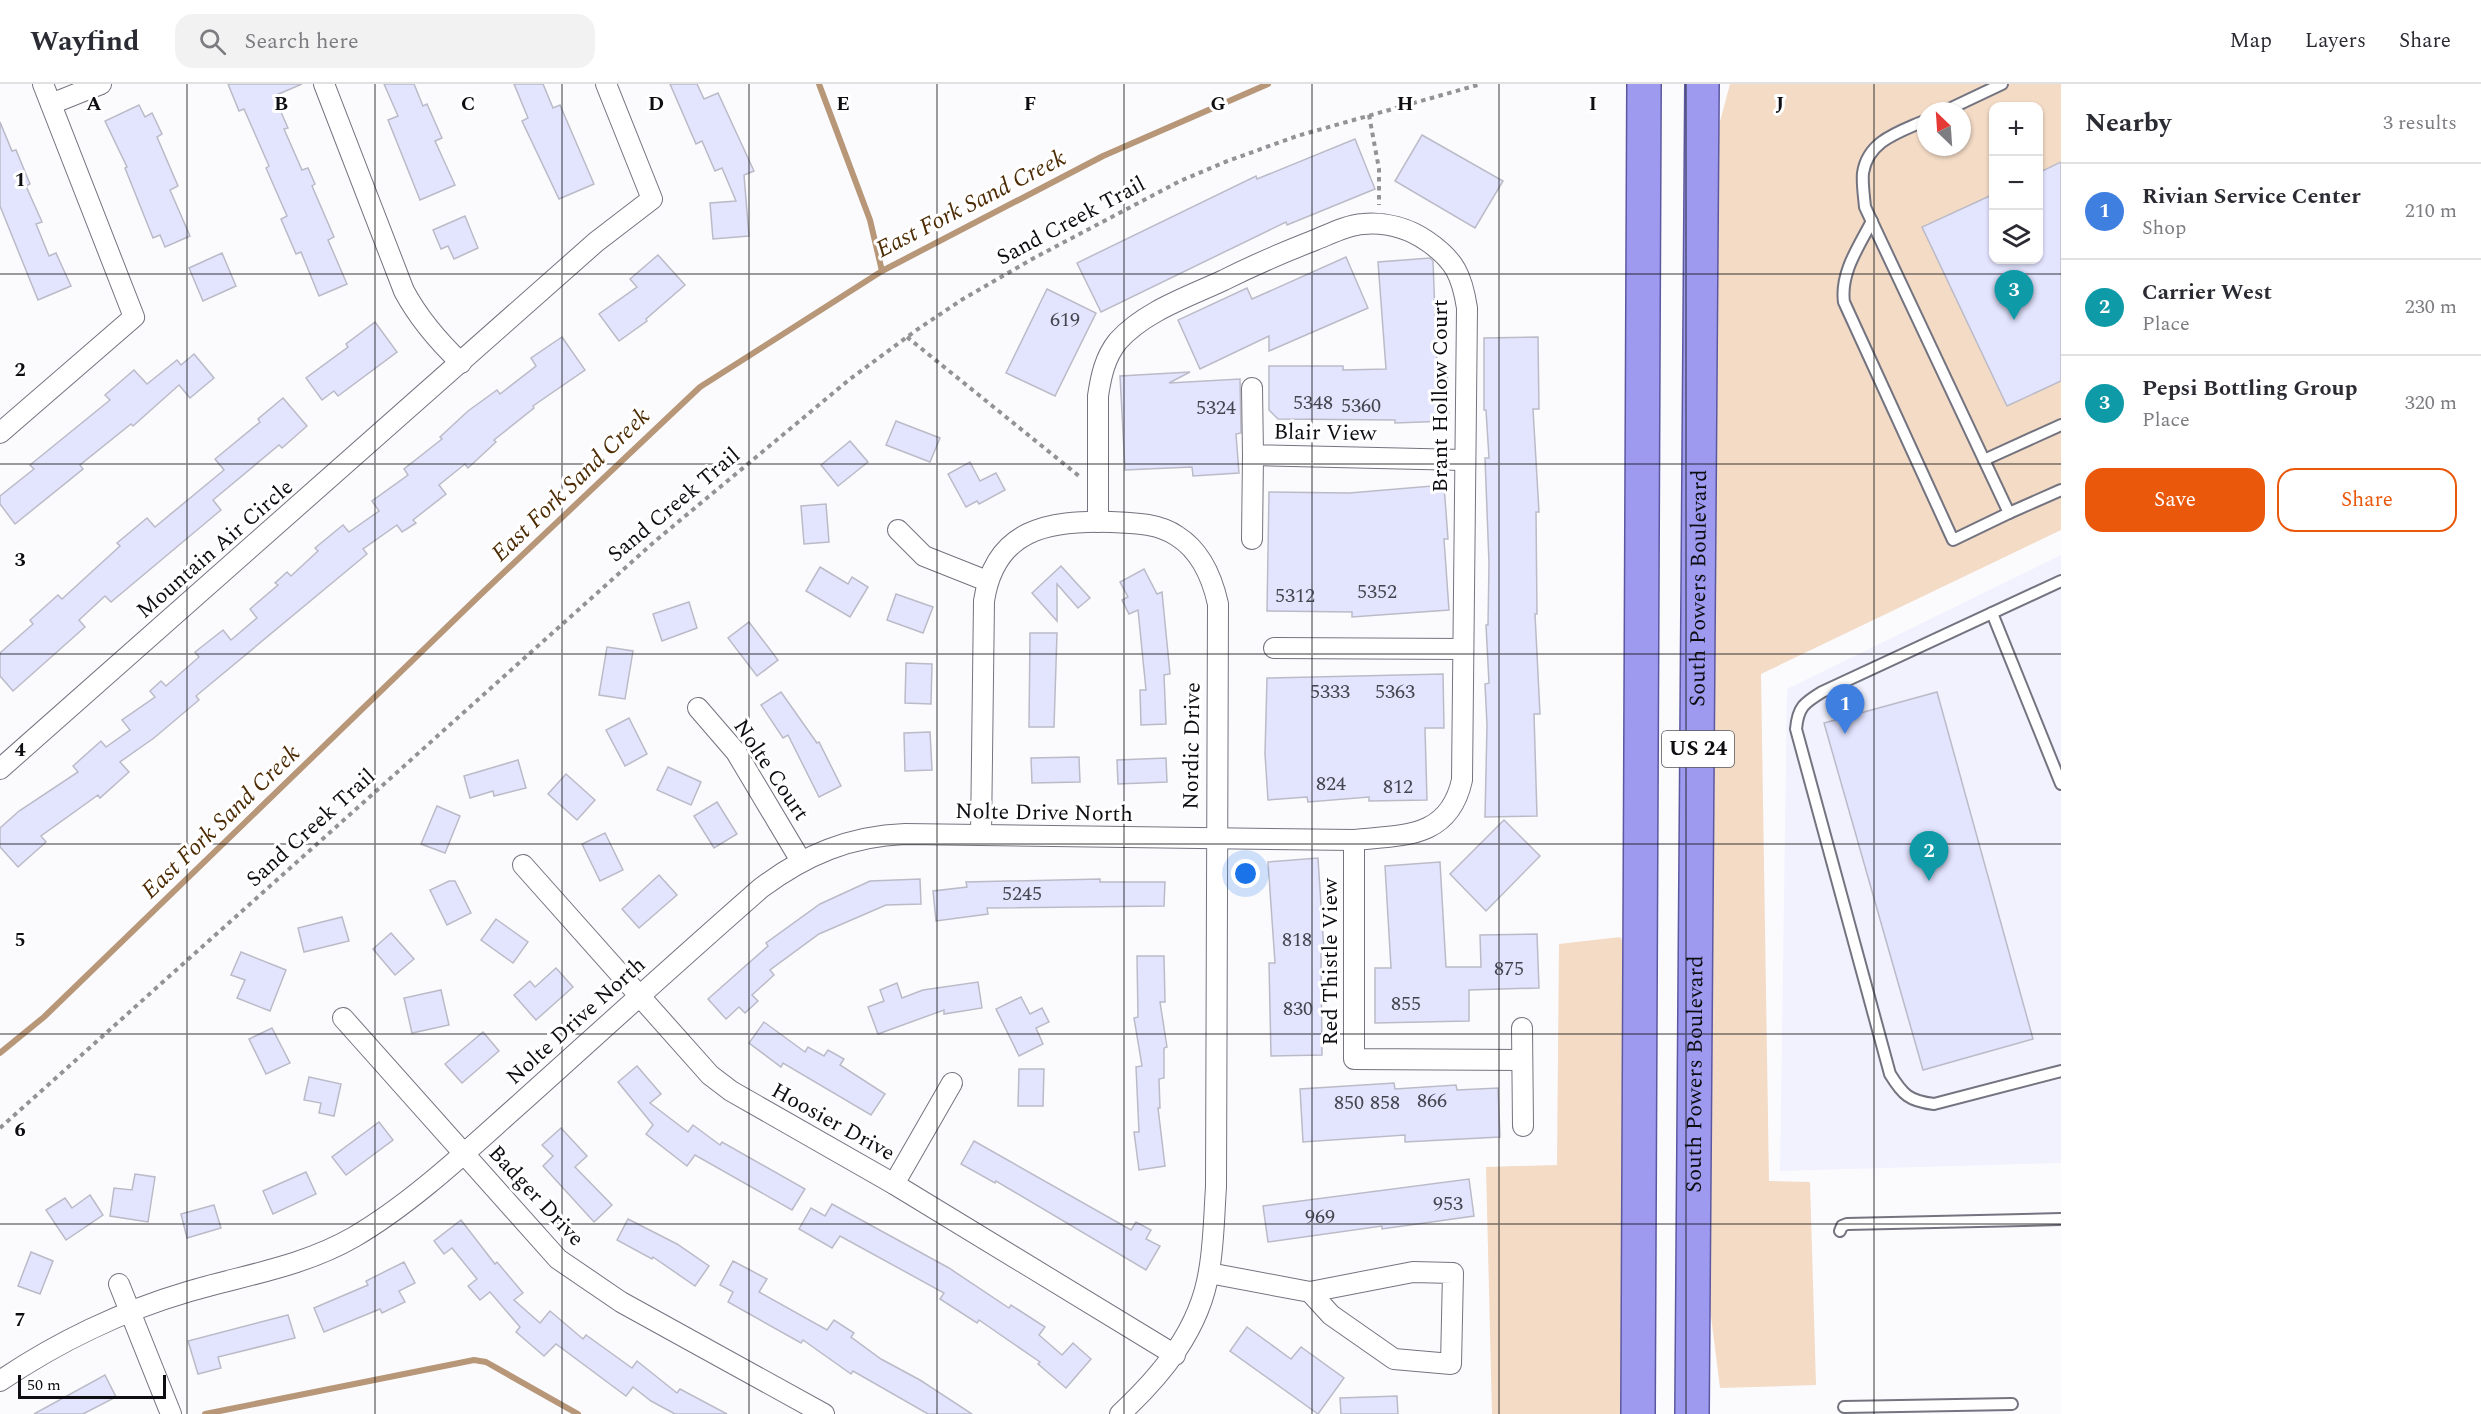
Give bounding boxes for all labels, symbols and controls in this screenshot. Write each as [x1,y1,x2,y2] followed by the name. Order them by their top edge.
[175,14,595,68] search box
[30,20,139,63] text: Wayfind
[196,25,229,58] icon: search
[244,25,359,58] text: Search here
[2230,25,2272,57] text: Map
[2305,25,2366,57] text: Layers
[2399,25,2451,57] text: Share
[86,89,102,119] text: A
[274,89,288,119] text: B
[461,89,475,119] text: C
[648,89,664,119] text: D
[836,89,850,119] text: E
[1024,89,1036,119] text: F
[1210,89,1226,119] text: G
[1397,89,1413,119] text: H
[1589,89,1597,119] text: I
[1776,89,1784,119] text: J
[1917,102,1971,156] north arrow
[1989,102,2043,264] map controls
[1989,102,2043,156] button: +
[2085,103,2171,143] text: Nearby
[2383,108,2457,138] text: 3 results
[870,140,1072,268] water label: East Fork Sand Creek
[1989,156,2043,210] button: −
[14,165,26,195] text: 1
[991,168,1151,274] street label: Sand Creek Trail
[2142,180,2361,213] text: Rivian Service Center
[2099,196,2110,226] text: 1
[2405,196,2457,226] text: 210 m
[1989,210,2043,264] button: layers
[2142,213,2186,243] text: Shop
[1994,270,2034,320] pin: 3
[2142,276,2272,309] text: Carrier West
[2099,292,2110,322] text: 2
[2405,292,2457,322] text: 230 m
[1424,299,1457,493] street label: Brant Hollow Court
[1050,305,1080,335] house number: 619
[2142,309,2190,339] text: Place
[14,355,26,385] text: 2
[2142,372,2357,405] text: Pepsi Bottling Group
[1293,388,1333,418] house number: 5348
[2099,388,2110,418] text: 3
[2405,388,2457,418] text: 320 m
[1341,391,1381,421] house number: 5360
[1196,393,1236,423] house number: 5324
[483,399,659,571] water label: East Fork Sand Creek
[2142,405,2190,435] text: Place
[1273,416,1378,450] street label: Blair View
[600,439,748,571] street label: Sand Creek Trail
[2085,468,2265,532] button: Save
[2277,468,2457,532] button: Share
[1681,469,1716,707] street label: South Powers Boulevard
[129,471,301,627] street label: Mountain Air Circle
[14,545,26,575] text: 3
[1357,577,1397,607] house number: 5352
[1275,581,1315,611] house number: 5312
[1310,677,1350,707] house number: 5333
[1375,677,1415,707] house number: 5363
[1174,682,1210,810] street label: Nordic Drive
[1826,684,1864,734] pin: 1
[725,712,817,828] street label: Nolte Court
[1662,731,1734,767] road number: US 24
[14,735,26,765] text: 4
[133,736,309,908] water label: East Fork Sand Creek
[239,761,383,895] street label: Sand Creek Trail
[1316,769,1346,799] house number: 824
[1383,772,1413,802] house number: 812
[955,795,1133,831] street label: Nolte Drive North
[1910,832,1948,881] pin: 2
[1231,859,1260,888] your location
[1314,877,1347,1046] street label: Red Thistle View
[1002,879,1042,909] house number: 5245
[14,925,26,955] text: 5
[1282,925,1312,955] house number: 818
[499,949,653,1093] street label: Nolte Drive North
[1494,954,1524,984] house number: 875
[1677,955,1712,1193] street label: South Powers Boulevard
[1391,989,1421,1019] house number: 855
[1283,994,1313,1024] house number: 830
[765,1074,901,1170] street label: Hoosier Drive
[1417,1086,1447,1116] house number: 866
[1334,1088,1364,1118] house number: 850
[1370,1088,1400,1118] house number: 858
[14,1115,26,1145] text: 6
[480,1138,592,1254] street label: Badger Drive
[1433,1189,1463,1219] house number: 953
[1305,1202,1335,1232] house number: 969
[14,1305,26,1335] text: 7
[18,1372,166,1400] scale bar
[27,1373,61,1397] text: 50 m

